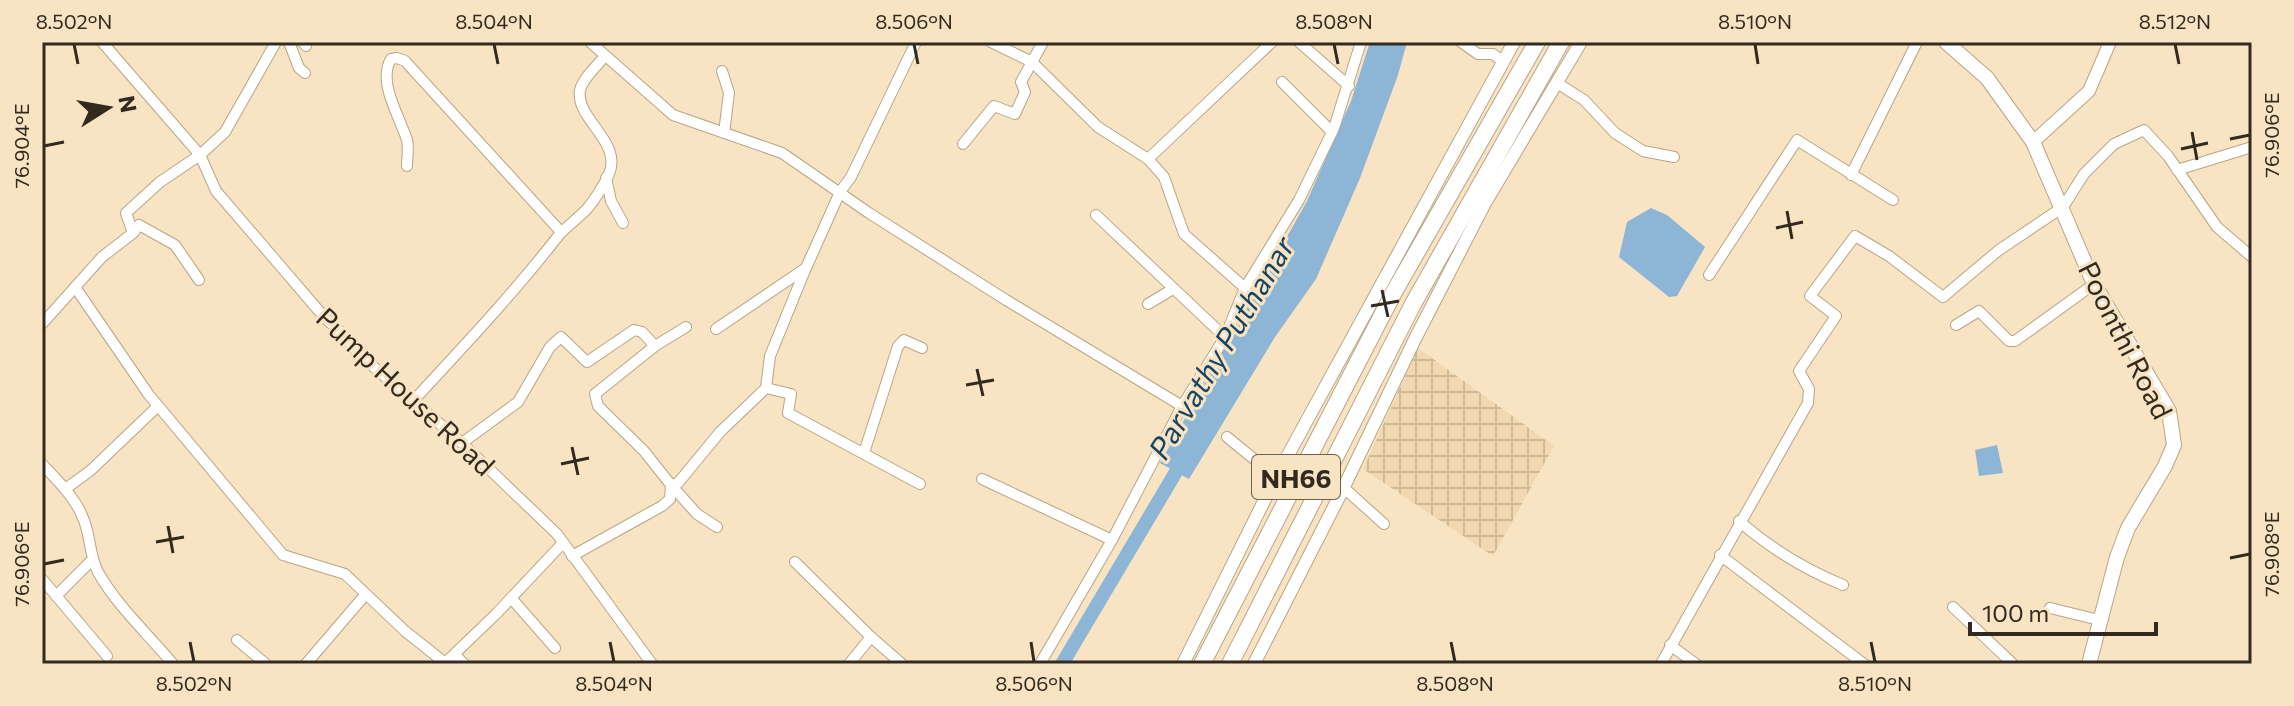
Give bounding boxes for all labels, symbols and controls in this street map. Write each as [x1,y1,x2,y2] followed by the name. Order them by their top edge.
[36,9,112,33] text: 8.502°N
[455,9,533,33] text: 8.504°N
[875,9,953,33] text: 8.506°N
[1295,9,1373,33] text: 8.508°N
[1718,9,1792,33] text: 8.510°N
[2139,9,2211,33] text: 8.512°N
[68,68,148,148] north arrow
[2259,92,2283,178] text: 76.906°E
[113,93,143,115] text: N
[9,103,33,189] text: 76.904°E
[1139,228,1302,465] water label: Parvathy Puthanar
[2072,256,2180,424] street label: Poonthi Road
[310,300,502,482] street label: Pump House Road
[1252,455,1340,499] road number: NH66
[2259,511,2283,597] text: 76.908°E
[9,521,33,607] text: 76.906°E
[1970,586,2156,636] scale bar
[1982,598,2049,627] text: 100 m
[156,671,232,695] text: 8.502°N
[575,671,653,695] text: 8.504°N
[995,671,1073,695] text: 8.506°N
[1416,671,1494,695] text: 8.508°N
[1838,671,1912,695] text: 8.510°N

